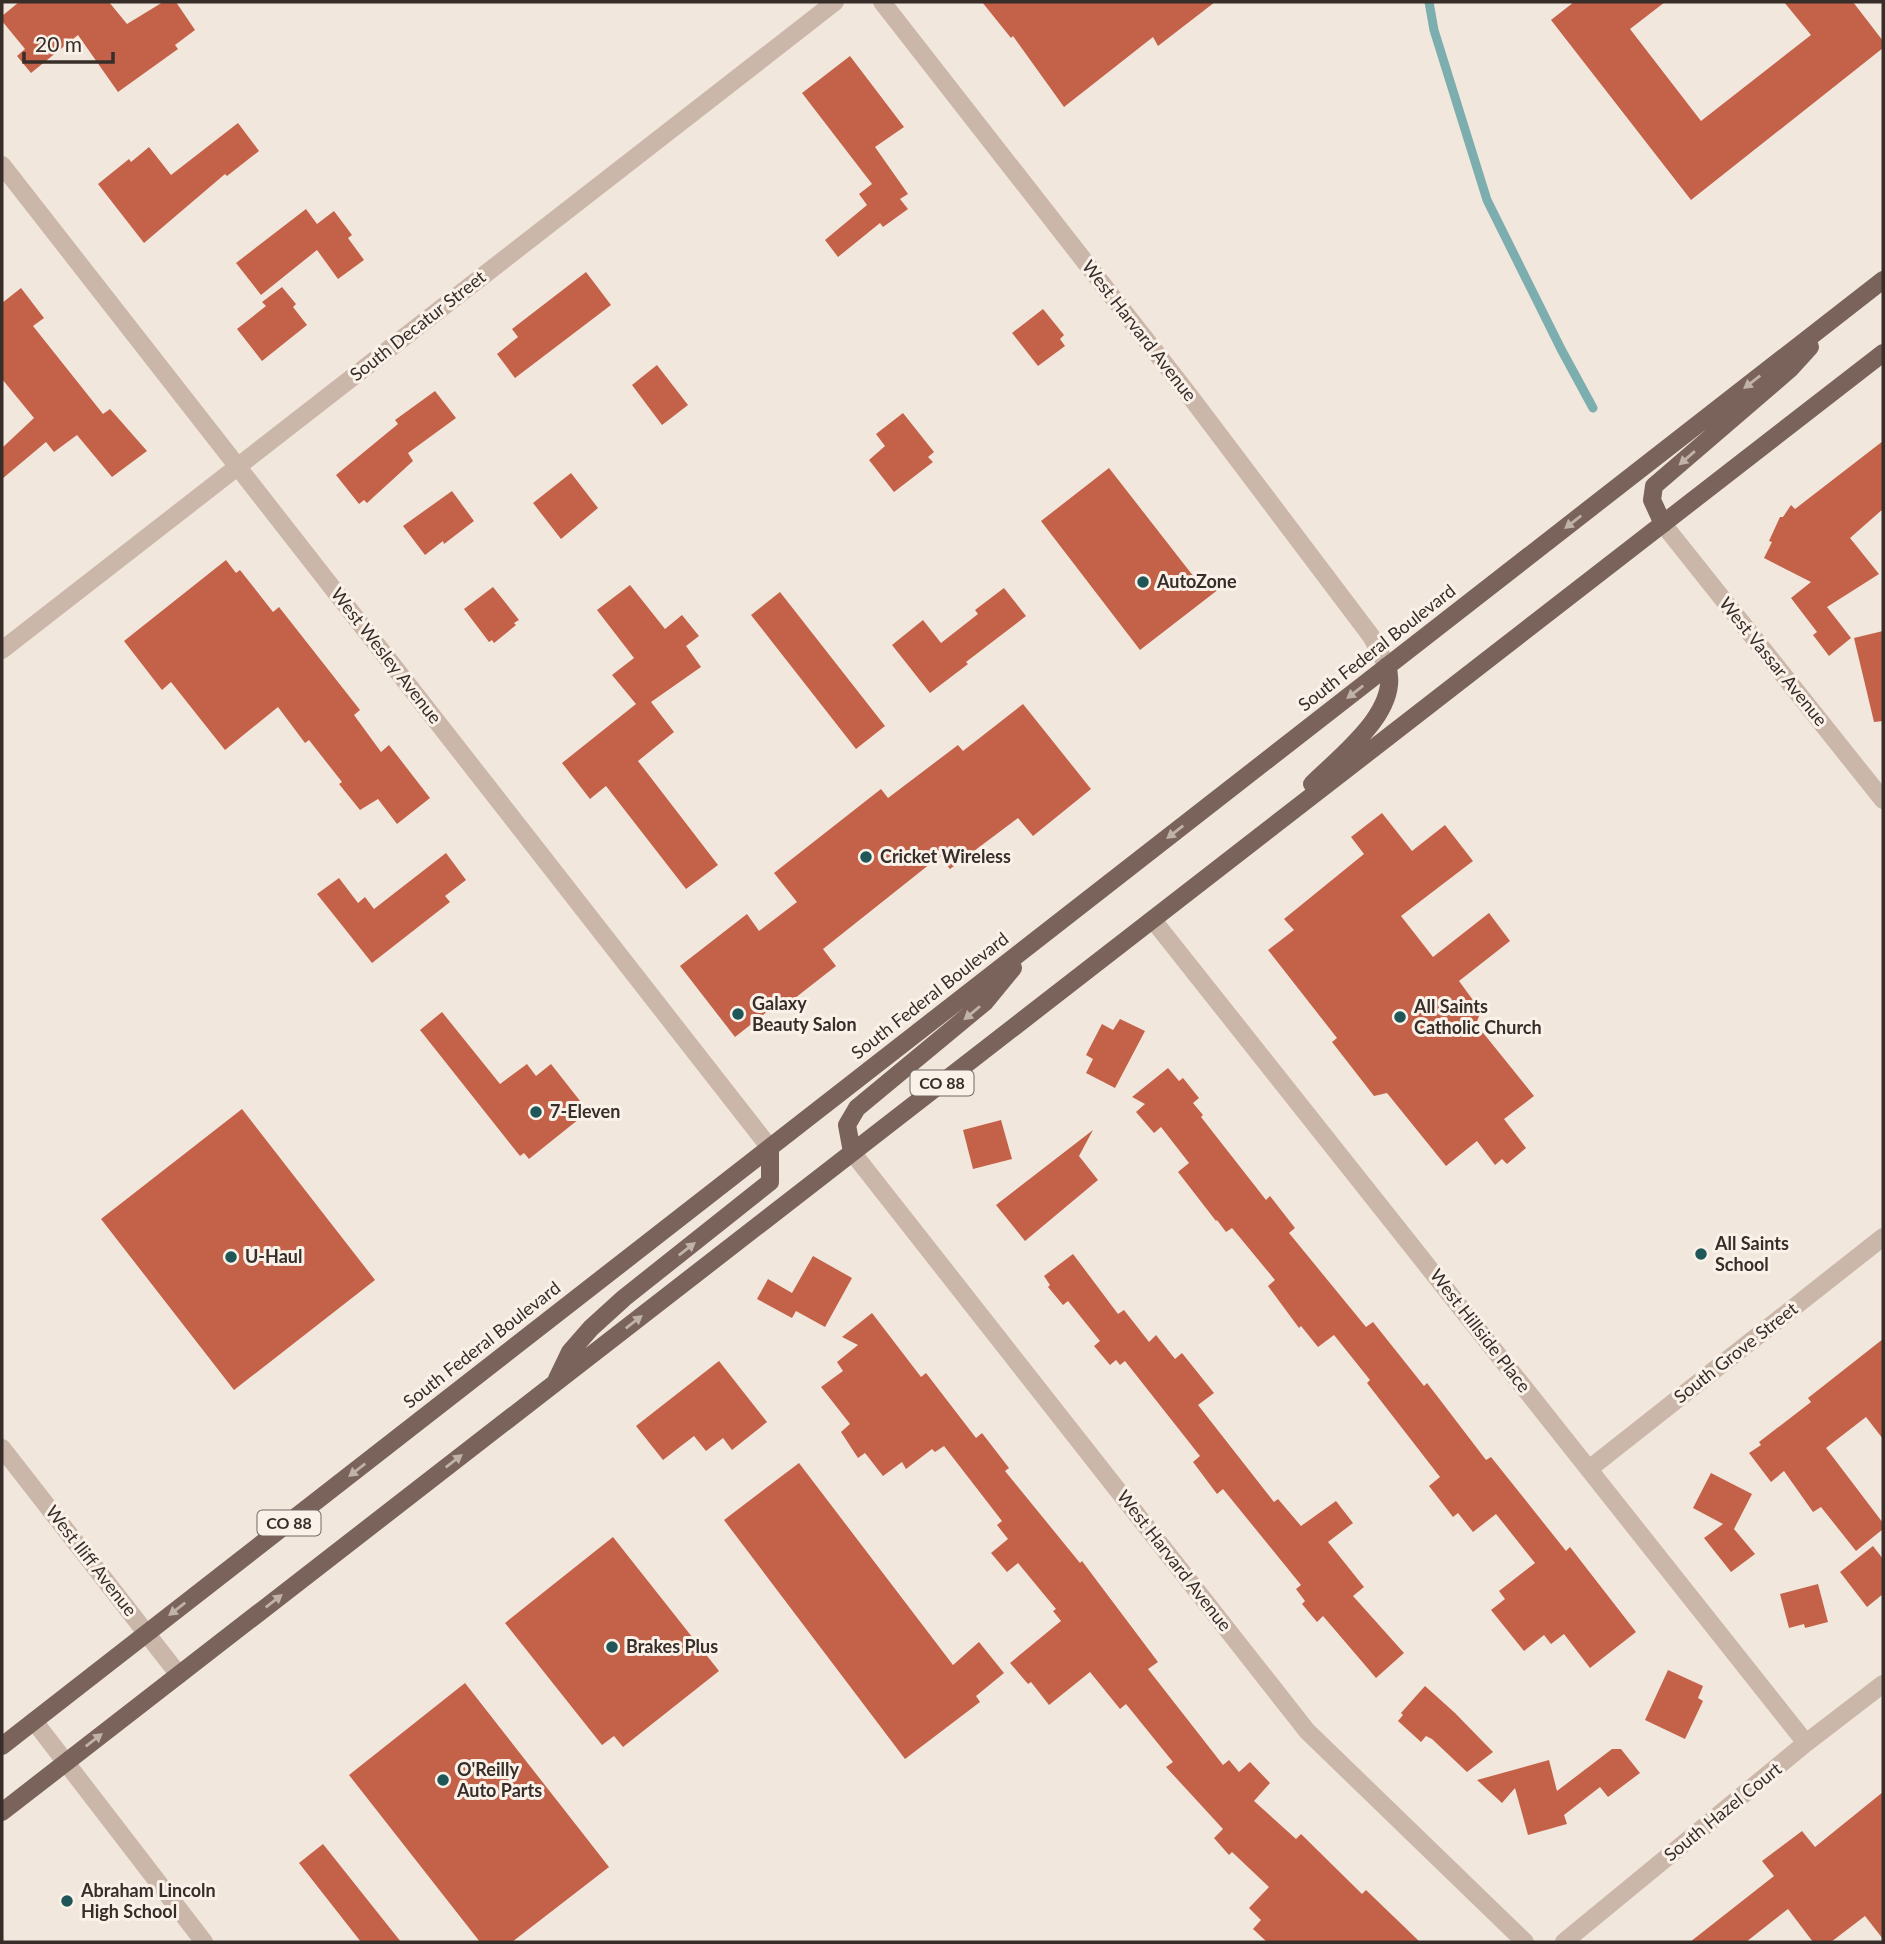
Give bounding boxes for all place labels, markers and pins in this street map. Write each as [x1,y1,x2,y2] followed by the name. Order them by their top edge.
[1156,570,1237,592] place label: AutoZone
[1135,574,1151,590] marker: AutoZone
[880,845,1011,867] place label: Cricket Wireless
[858,849,874,865] marker: Cricket Wireless
[752,992,857,1035] place label: Galaxy Beauty Salon
[1413,995,1542,1038] place label: All Saints Catholic Church
[730,1006,746,1022] marker: Galaxy Beauty Salon
[1392,1009,1408,1025] marker: All Saints Catholic Church
[550,1100,620,1122] place label: 7-Eleven
[528,1104,544,1120] marker: 7-Eleven
[1714,1232,1789,1275] place label: All Saints School
[245,1245,302,1267] place label: U-Haul
[1693,1246,1709,1262] marker: All Saints School
[223,1249,239,1265] marker: U-Haul
[626,1635,718,1657] place label: Brakes Plus
[604,1639,620,1655] marker: Brakes Plus
[456,1758,542,1801] place label: O'Reilly Auto Parts
[435,1772,451,1788] marker: O'Reilly Auto Parts
[80,1879,216,1922] place label: Abraham Lincoln High School
[59,1893,75,1909] marker: Abraham Lincoln High School

